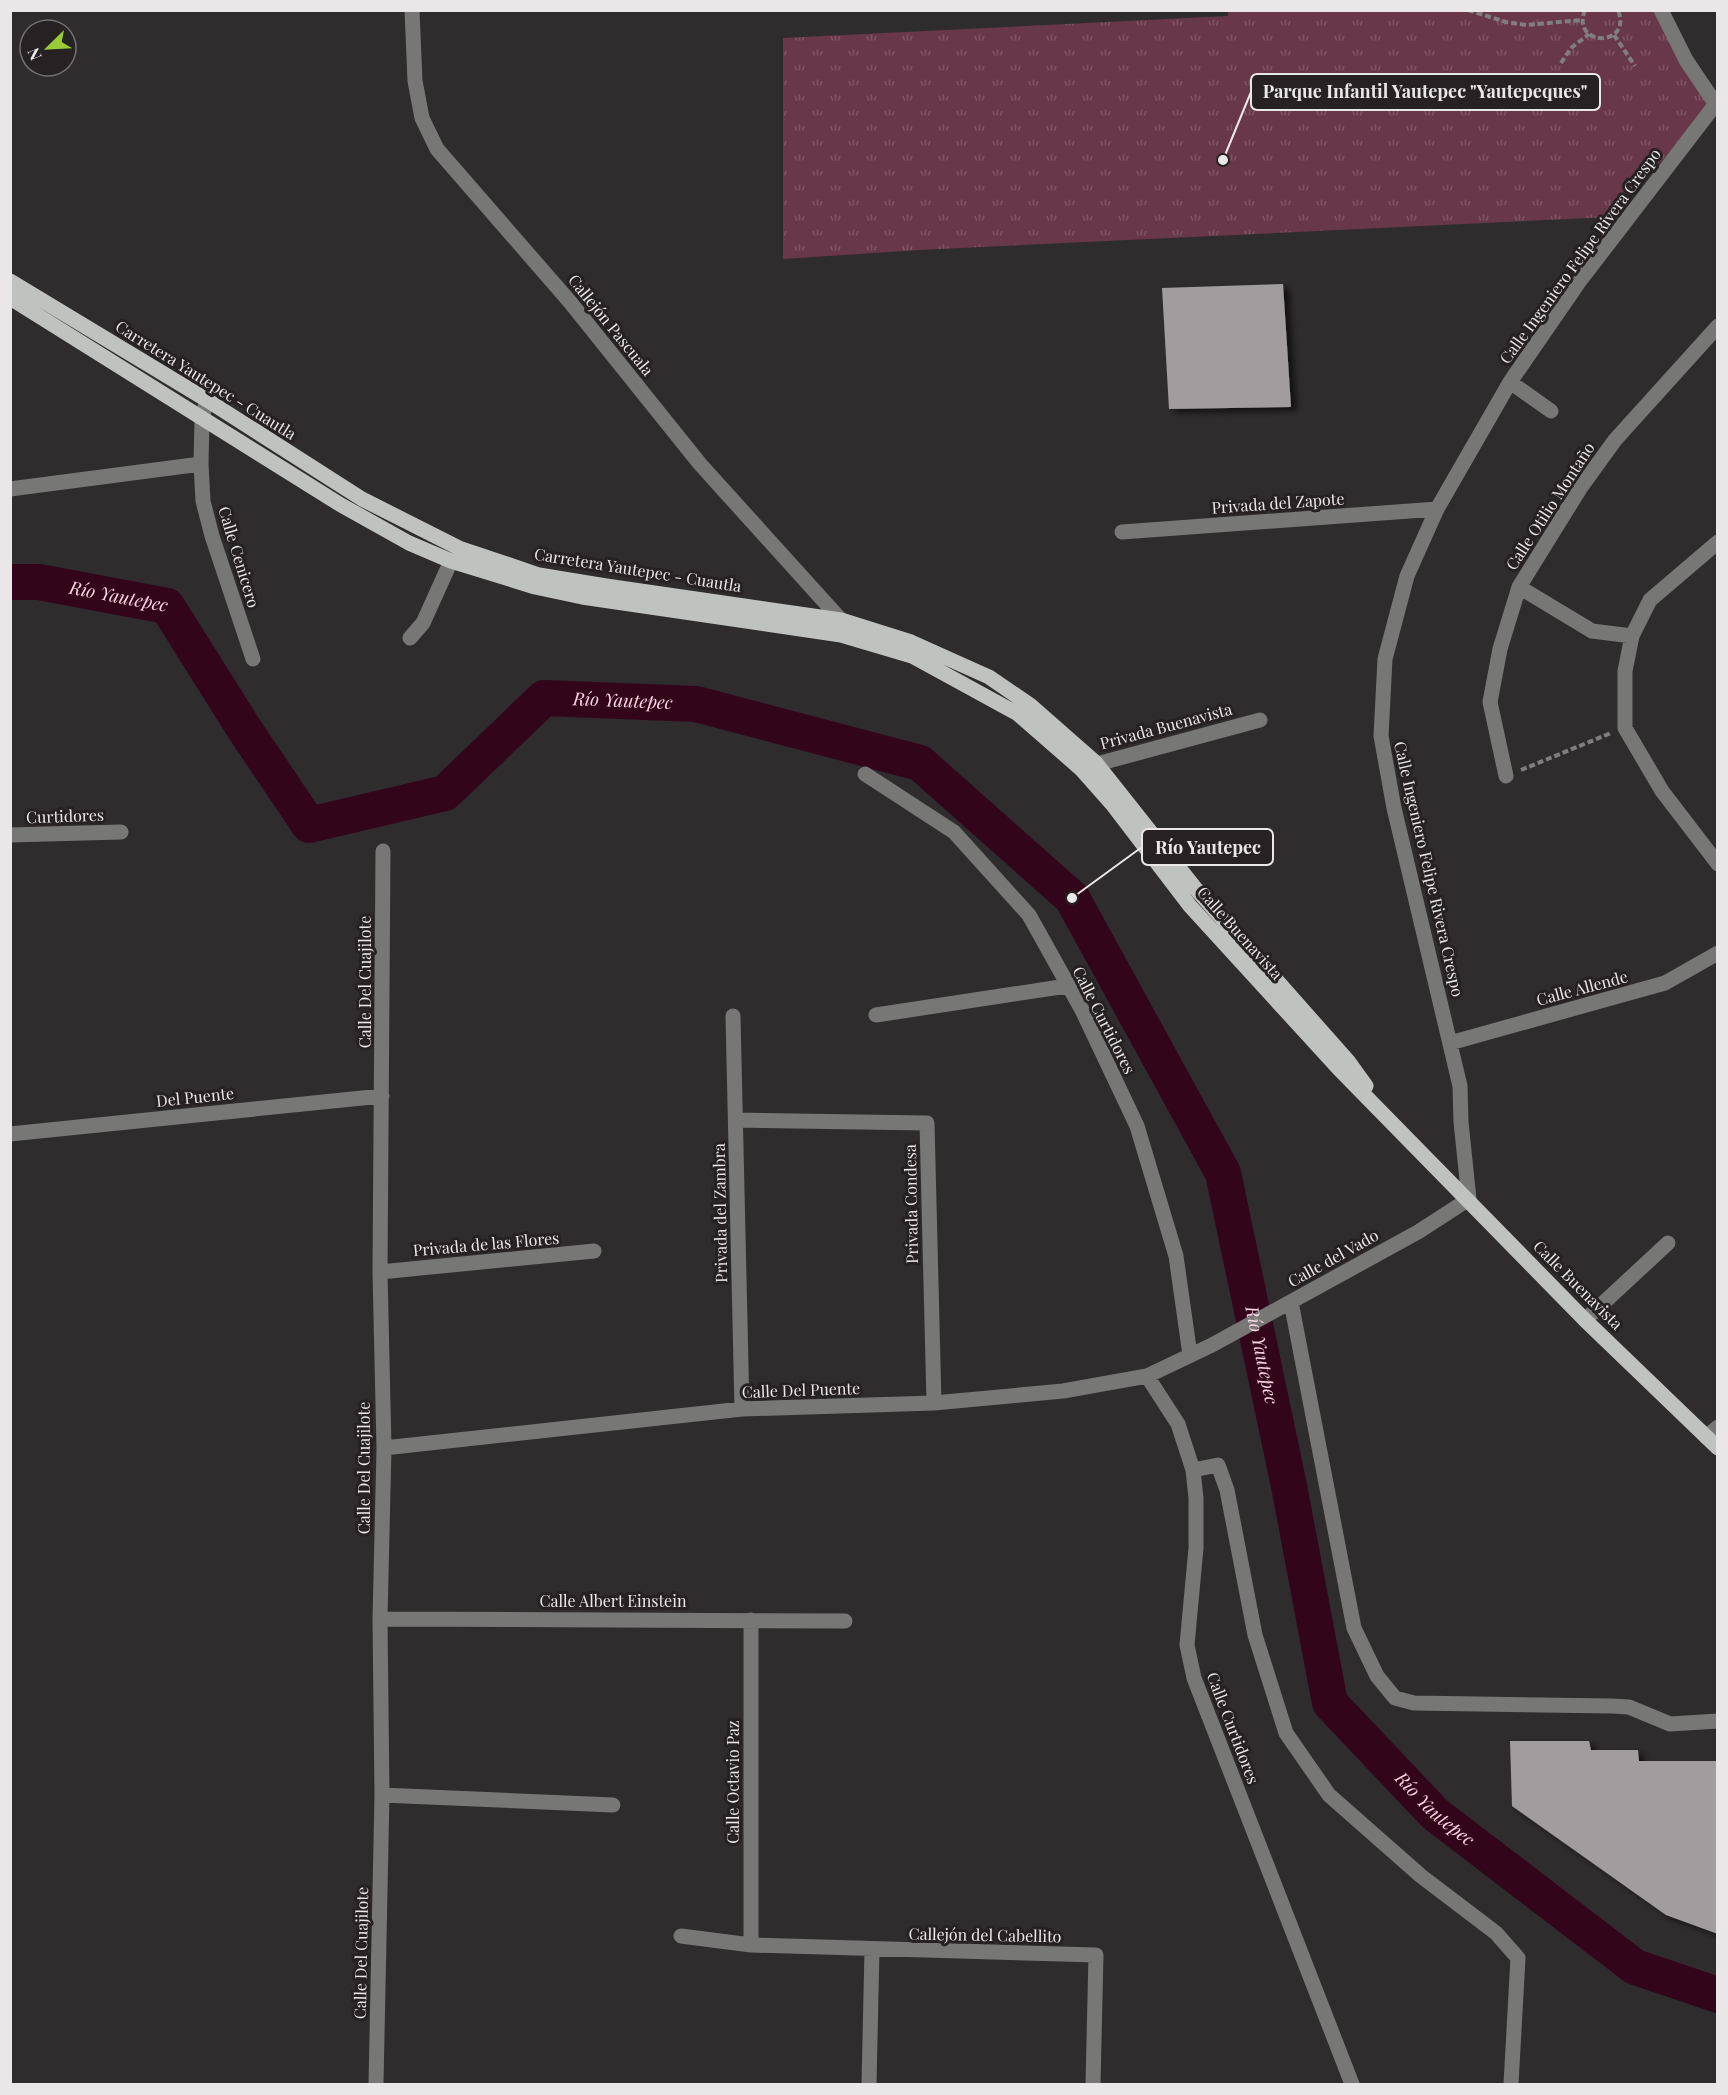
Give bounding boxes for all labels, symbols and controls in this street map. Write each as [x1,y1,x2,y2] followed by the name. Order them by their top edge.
[18,18,78,78] north arrow
[22,44,46,64] text: N
[1251,74,1600,110] callout: Parque Infantil Yautepec "Yautepeques"
[1263,79,1587,103] text: Parque Infantil Yautepec "Yautepeques"
[1494,144,1665,368] street label: Calle Ingeniero Felipe Rivera Crespo
[564,270,659,380] street label: Callejón Pascuala
[112,315,301,444] street label: Carretera Yautepec - Cuautla
[1500,438,1599,574] street label: Calle Otilio Montaño
[1211,487,1345,518] street label: Privada del Zapote
[214,504,265,610] street label: Calle Cenicero
[533,543,743,596] street label: Carretera Yautepec - Cuautla
[67,575,170,617] water label: Río Yautepec
[571,686,673,714] water label: Río Yautepec
[1097,698,1234,753] street label: Privada Buenavista
[1390,739,1469,999] street label: Calle Ingeniero Felipe Rivera Crespo
[26,804,104,827] street label: Curtidores
[1142,829,1273,865] callout: Río Yautepec
[1155,835,1261,859] text: Río Yautepec
[1193,882,1288,984] street label: Calle Buenavista
[354,916,375,1048] street label: Calle Del Cuajilote
[1068,962,1141,1077] street label: Calle Curtidores
[1534,965,1630,1010] street label: Calle Allende
[155,1082,235,1111] street label: Del Puente
[708,1143,731,1283] street label: Privada del Zambra
[899,1144,922,1264] street label: Privada Condesa
[1284,1224,1382,1291] street label: Calle del Vado
[412,1227,560,1260] street label: Privada de las Flores
[1529,1235,1628,1334] street label: Calle Buenavista
[1240,1303,1284,1406] water label: Río Yautepec
[741,1377,860,1402] street label: Calle Del Puente
[353,1402,374,1534] street label: Calle Del Cuajilote
[540,1590,687,1611] street label: Calle Albert Einstein
[1203,1669,1264,1787] street label: Calle Curtidores
[722,1720,743,1844] street label: Calle Octavio Paz
[1390,1766,1480,1851] water label: Río Yautepec
[349,1887,372,2019] street label: Calle Del Cuajilote
[908,1923,1062,1946] street label: Callejón del Cabellito

